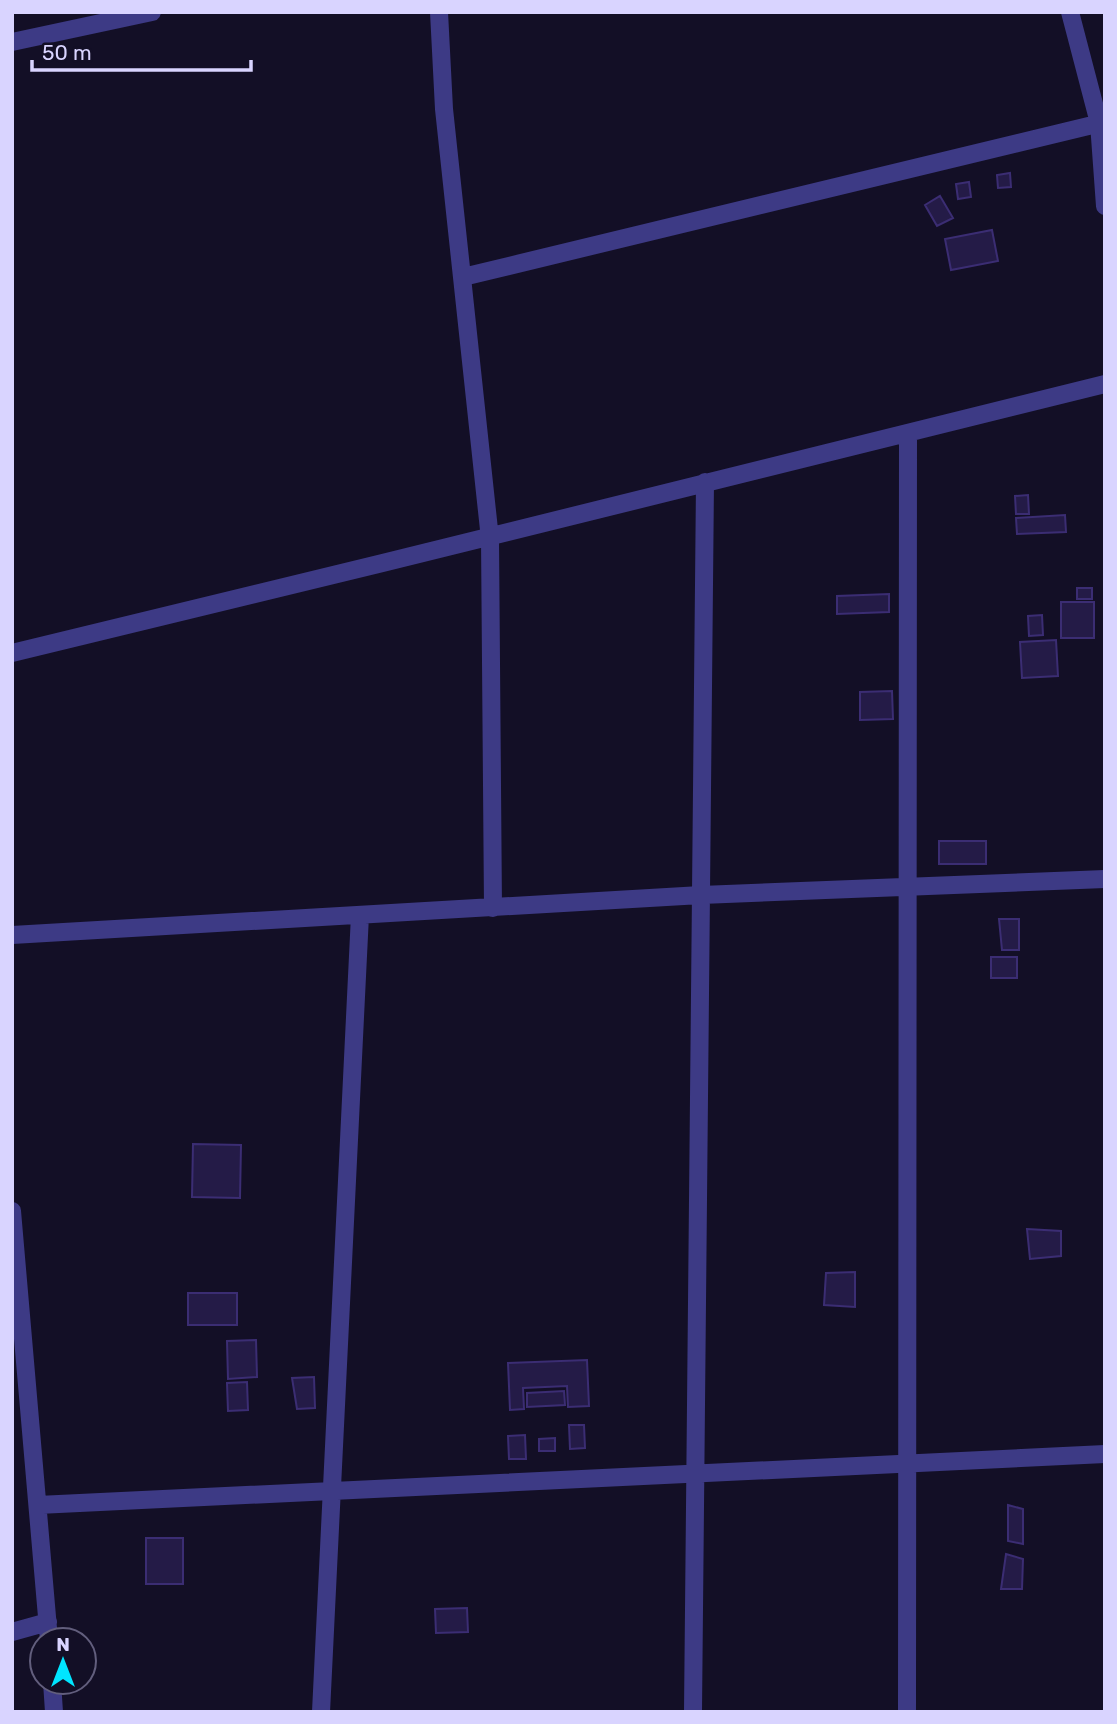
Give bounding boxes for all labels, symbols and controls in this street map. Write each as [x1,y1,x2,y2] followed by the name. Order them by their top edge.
[32,28,250,72] scale bar
[42,40,92,65] text: 50 m
[28,1626,98,1696] north arrow
[56,1633,70,1656] text: N

